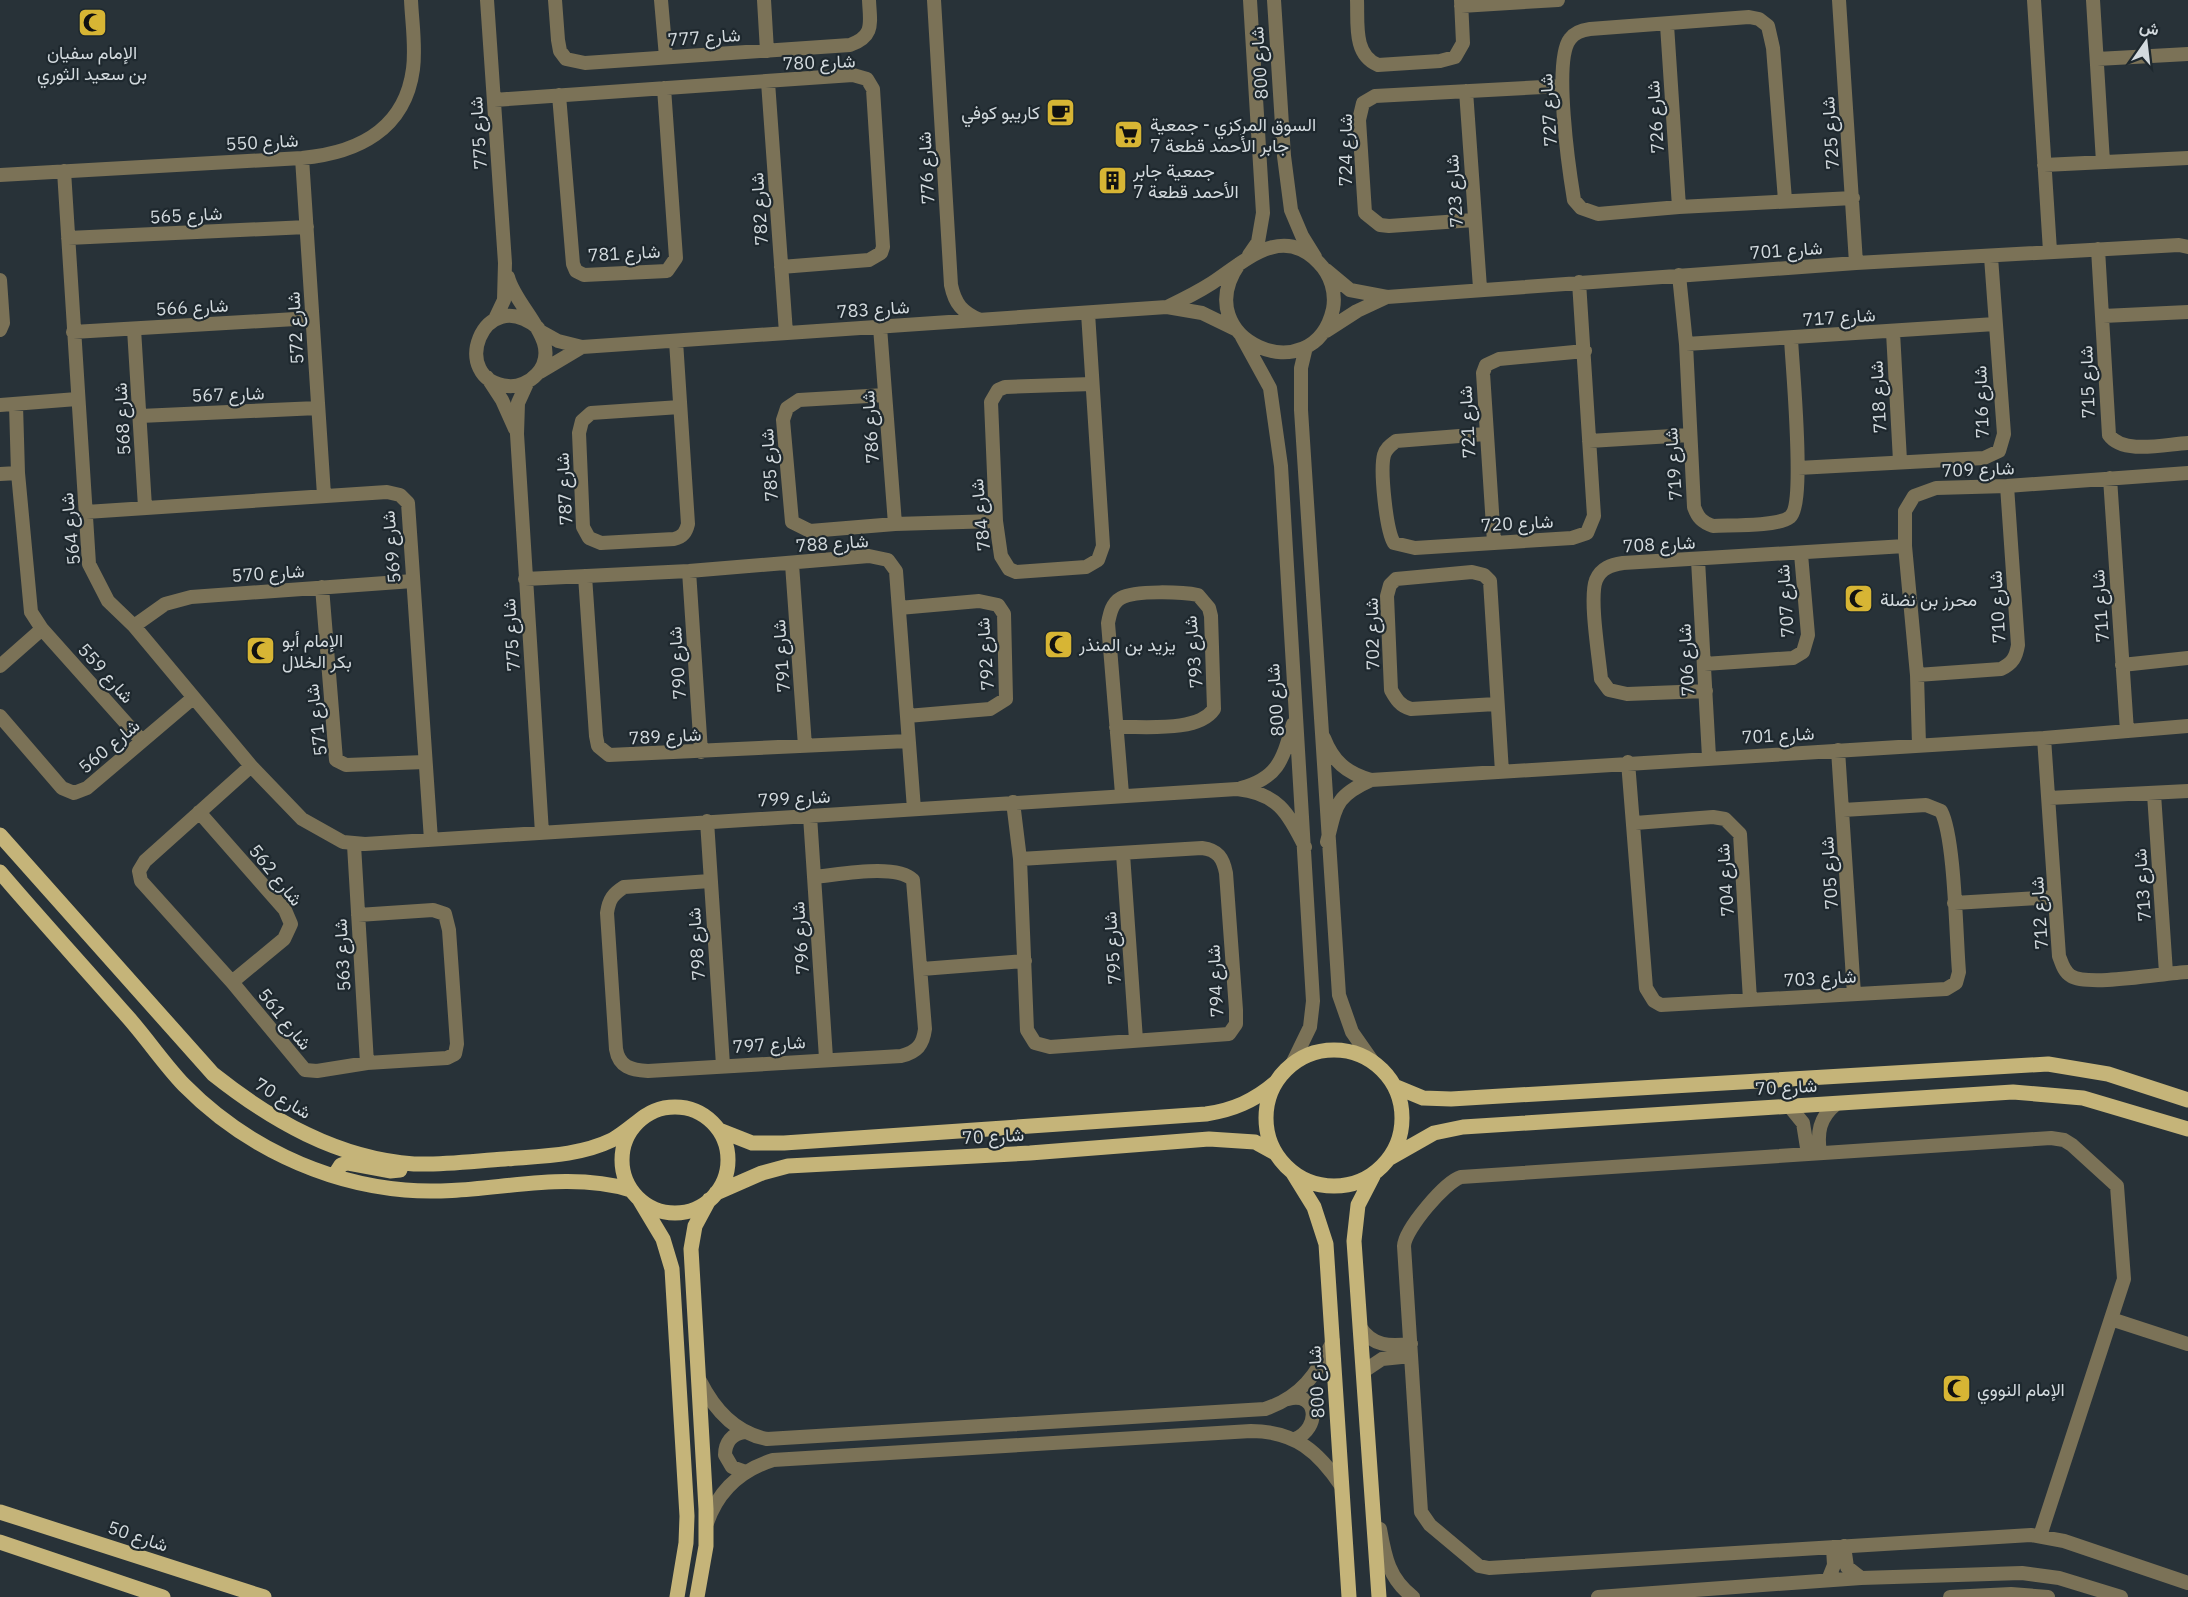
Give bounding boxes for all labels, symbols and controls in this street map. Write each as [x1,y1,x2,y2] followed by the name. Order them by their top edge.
[76,7,108,39] mosque icon: الإمام سفيان بن سعيد الثوري
[2116,12,2176,72] north arrow
[2138,15,2161,39] text: ش
[667,23,741,52] street label: شارع 777
[1245,26,1274,100] street label: شارع 800
[37,41,147,89] place label: الإمام سفيان بن سعيد الثوري
[782,49,856,76] street label: شارع 780
[1534,73,1563,147] street label: شارع 727
[1641,80,1670,154] street label: شارع 726
[464,96,493,170] street label: شارع 775
[1045,96,1077,128] cafe icon: كاريبو كوفي
[1816,96,1845,170] street label: شارع 725
[961,101,1040,128] place label: كاريبو كوفي
[1150,113,1316,157] place label: السوق المركزي - جمعية جابر الأحمد قطعة 7
[1334,114,1358,186] street label: شارع 724
[1113,118,1145,150] supermarket icon: السوق المركزي - جمعية جابر الأحمد قطعة 7
[225,129,299,156] street label: شارع 550
[913,131,940,205] street label: شارع 776
[1440,154,1469,228] street label: شارع 723
[1132,159,1239,203] place label: جمعية جابر الأحمد قطعة 7
[1096,164,1128,196] building icon: جمعية جابر الأحمد قطعة 7
[745,172,774,246] street label: شارع 782
[149,202,223,229] street label: شارع 565
[1749,236,1823,265] street label: شارع 701
[587,240,661,267] street label: شارع 781
[282,291,309,365] street label: شارع 572
[155,294,229,321] street label: شارع 566
[836,295,910,324] street label: شارع 783
[1802,303,1876,332] street label: شارع 717
[2074,345,2101,419] street label: شارع 715
[1865,360,1892,434] street label: شارع 718
[1968,365,1995,439] street label: شارع 716
[191,381,265,408] street label: شارع 567
[109,382,136,456] street label: شارع 568
[1454,385,1481,459] street label: شارع 721
[856,390,885,464] street label: شارع 786
[1659,427,1688,501] street label: شارع 719
[755,428,784,502] street label: شارع 785
[551,452,578,526] street label: شارع 787
[1941,456,2015,483] street label: شارع 709
[965,477,996,552] street label: شارع 784
[55,491,86,566] street label: شارع 564
[376,510,407,584] street label: شارع 569
[1480,510,1554,537] street label: شارع 720
[795,529,869,558] street label: شارع 788
[1622,531,1696,558] street label: شارع 708
[231,559,305,588] street label: شارع 570
[1771,564,1800,638] street label: شارع 707
[2086,569,2115,643] street label: شارع 711
[1984,570,2011,644] street label: شارع 710
[1843,583,1875,615] mosque icon: محرز بن نضلة
[1880,588,1977,611] place label: محرز بن نضلة
[1360,597,1385,671] street label: شارع 702
[497,598,526,672] street label: شارع 775
[1178,615,1209,689] street label: شارع 793
[971,617,1000,691] street label: شارع 792
[767,619,796,693] street label: شارع 791
[1673,623,1700,697] street label: شارع 706
[663,626,692,700] street label: شارع 790
[1042,628,1074,660] mosque icon: يزيد بن المنذر
[282,629,352,673] place label: الإمام أبو بكر الخلال
[1078,633,1176,656] place label: يزيد بن المنذر
[245,634,277,666] mosque icon: الإمام أبو بكر الخلال
[72,638,139,708] street label: شارع 559
[1261,663,1290,737] street label: شارع 800
[300,682,333,758] street label: شارع 571
[74,714,145,779] street label: شارع 560
[1741,722,1815,749] street label: شارع 701
[628,723,702,750] street label: شارع 789
[757,785,831,812] street label: شارع 799
[1815,836,1844,910] street label: شارع 705
[243,839,308,911] street label: شارع 562
[1711,843,1740,917] street label: شارع 704
[2128,848,2157,922] street label: شارع 713
[2025,876,2054,950] street label: شارع 712
[786,901,815,975] street label: شارع 796
[682,907,711,981] street label: شارع 798
[1098,911,1127,985] street label: شارع 795
[329,918,356,992] street label: شارع 563
[1202,944,1229,1018] street label: شارع 794
[1783,965,1857,992] street label: شارع 703
[252,983,317,1055] street label: شارع 561
[732,1030,806,1059] street label: شارع 797
[250,1072,316,1125] street label: شارع 70
[1754,1074,1818,1101] street label: شارع 70
[961,1123,1025,1150] street label: شارع 70
[1303,1345,1330,1419] street label: شارع 800
[1940,1373,1972,1405] mosque icon: الإمام النووي
[1977,1378,2065,1405] place label: الإمام النووي
[105,1515,171,1557] street label: شارع 50

